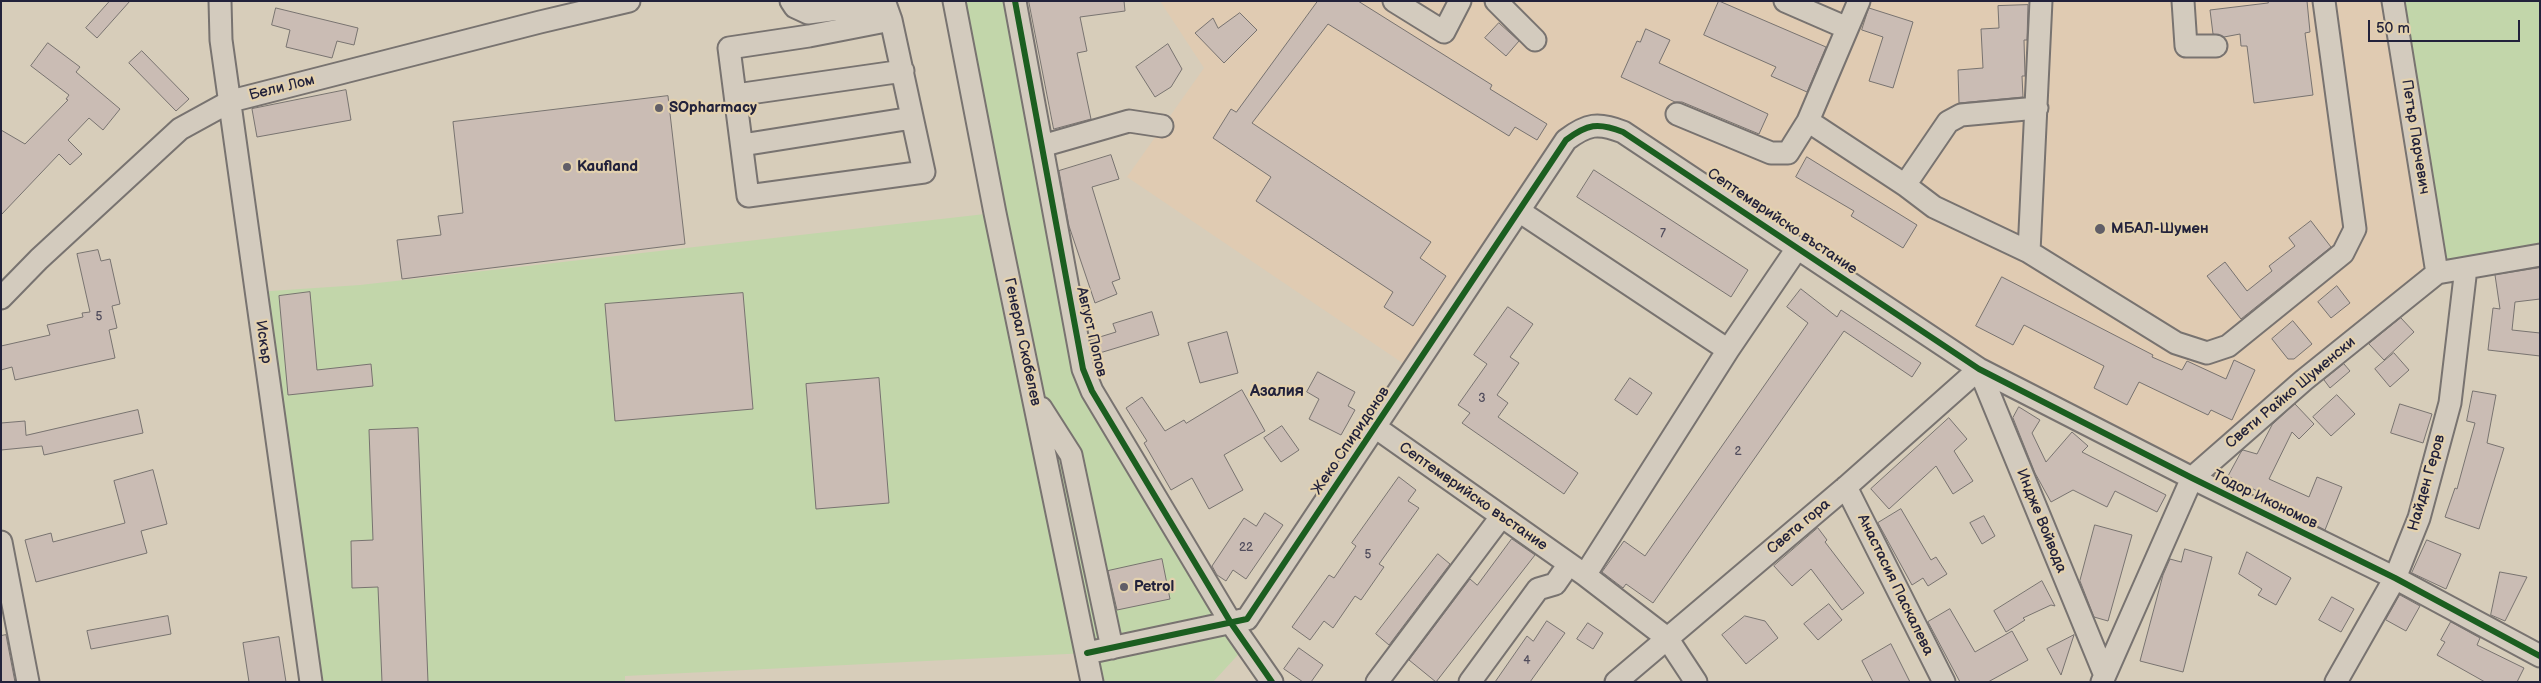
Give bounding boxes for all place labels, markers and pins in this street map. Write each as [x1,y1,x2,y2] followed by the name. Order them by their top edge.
[669,99,757,117] place label: SOpharmacy
[653,102,665,114] marker: SOpharmacy
[577,158,638,176] place label: Kaufland
[561,161,573,173] marker: Kaufland
[2111,220,2208,238] place label: МБАЛ-Шумен
[2093,222,2107,236] marker: МБАЛ-Шумен
[1134,578,1174,596] place label: Petrol
[1118,581,1130,593] marker: Petrol

